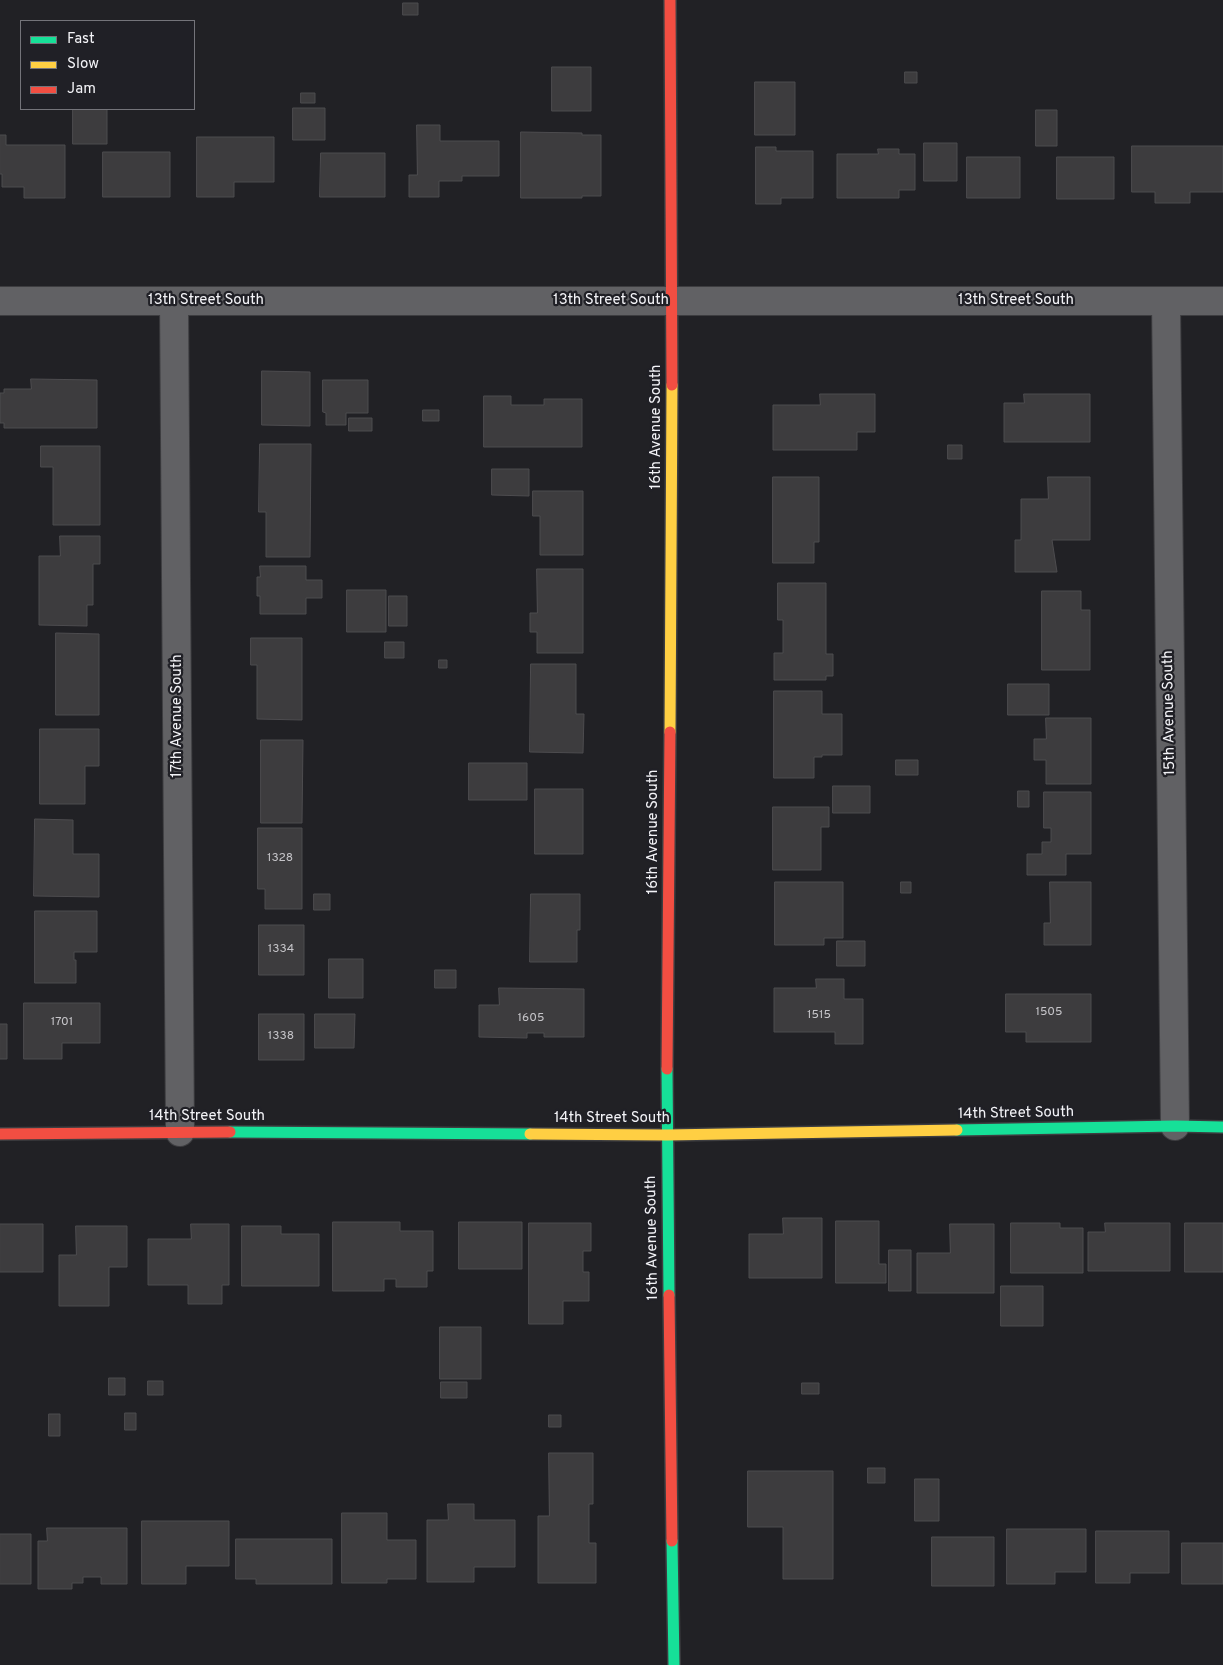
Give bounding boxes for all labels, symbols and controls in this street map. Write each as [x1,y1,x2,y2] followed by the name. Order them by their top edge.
[20,20,195,110] legend
[67,30,95,49] text: Fast
[67,55,99,74] text: Slow
[67,80,96,99] text: Jam
[148,292,264,310] street label: 13th Street South
[553,292,669,310] street label: 13th Street South
[958,292,1074,310] street label: 13th Street South
[648,365,666,489] street label: 16th Avenue South
[1160,650,1180,776] street label: 15th Avenue South
[169,654,187,778] street label: 17th Avenue South
[645,770,663,894] street label: 16th Avenue South
[267,852,293,866] house number: 1328
[268,943,294,957] house number: 1334
[1035,1006,1063,1020] house number: 1505
[807,1009,831,1023] house number: 1515
[518,1012,544,1026] house number: 1605
[51,1016,73,1030] house number: 1701
[268,1030,294,1044] house number: 1338
[958,1104,1074,1124] street label: 14th Street South
[149,1108,265,1126] street label: 14th Street South
[554,1110,670,1128] street label: 14th Street South
[643,1175,663,1301] street label: 16th Avenue South

